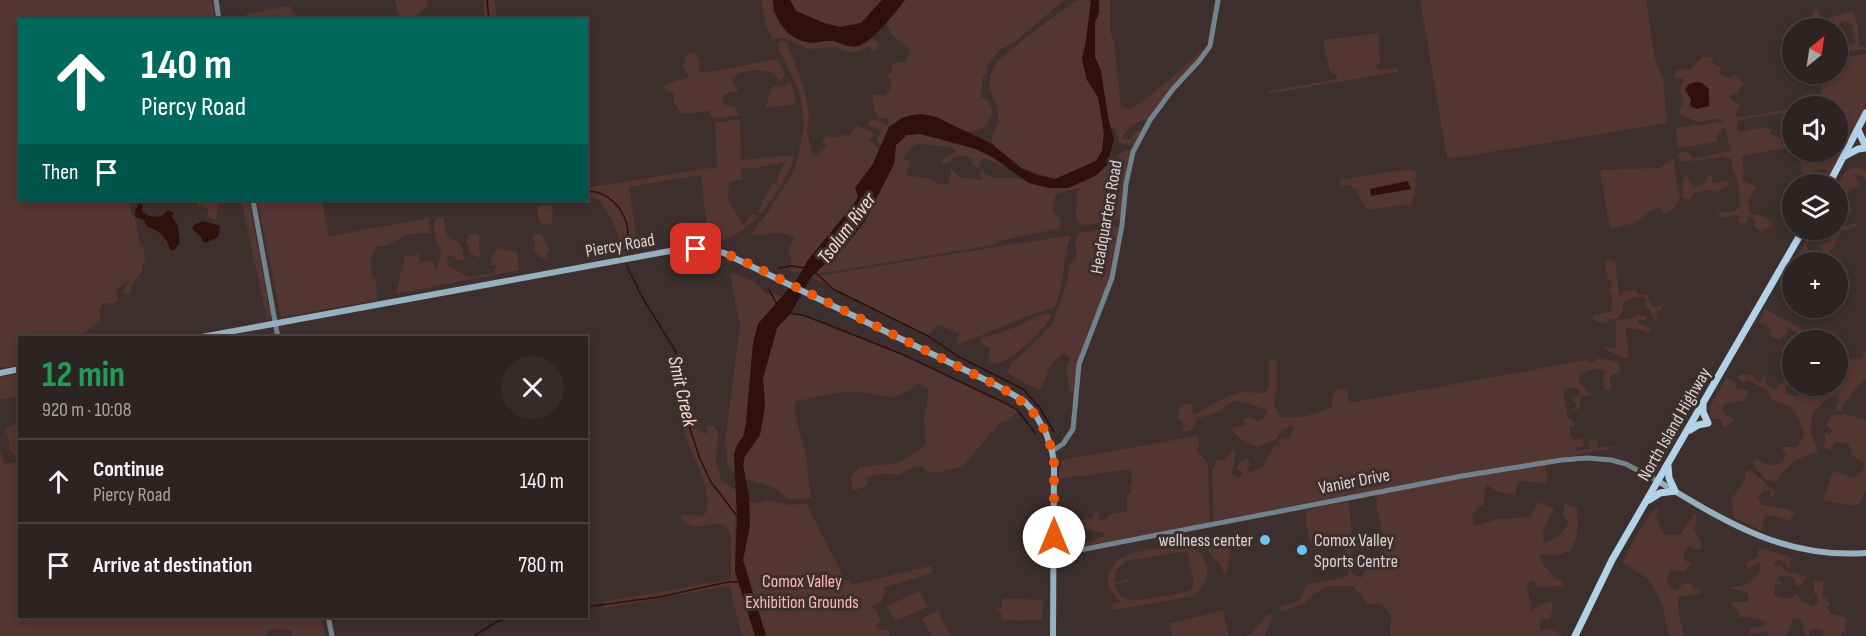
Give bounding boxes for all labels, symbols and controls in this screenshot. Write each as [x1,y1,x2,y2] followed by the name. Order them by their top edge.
[1782,18,1848,84] north arrow
[1782,18,1848,396] map controls
[141,40,232,91] text: 140 m
[42,42,120,120] icon: ahead
[141,91,246,123] text: Piercy Road
[1782,96,1848,162] button: sound
[90,156,123,189] icon: arrive
[42,159,78,186] text: Then
[1086,159,1127,276] street label: Headquarters Road
[1782,174,1848,240] button: layers
[812,187,882,269] water label: Tsolum River
[670,223,721,274] pin
[584,229,656,262] street label: Piercy Road
[679,232,712,265] icon: arrive
[1782,252,1848,318] button: +
[1782,330,1848,396] button: −
[42,354,125,397] text: 12 min
[662,354,702,429] water label: Smit Creek
[501,356,564,419] button: close
[1633,364,1715,485] street label: North Island Highway
[42,398,132,422] text: 920 m · 10:08
[93,456,164,483] text: Continue
[1317,464,1392,499] street label: Vanier Drive
[42,465,75,498] icon: ahead
[520,468,564,495] text: 140 m
[93,483,171,507] text: Piercy Road
[1022,505,1086,569] position arrow
[1159,530,1253,551] place label: wellness center
[1314,530,1398,572] place label: Comox Valley Sports Centre
[1258,533,1272,547] marker: wellness center
[1295,543,1309,557] marker: Comox Valley Sports Centre
[42,549,75,582] icon: arrive
[93,552,252,579] text: Arrive at destination
[518,552,564,579] text: 780 m
[745,571,859,613] park label: Comox Valley Exhibition Grounds

